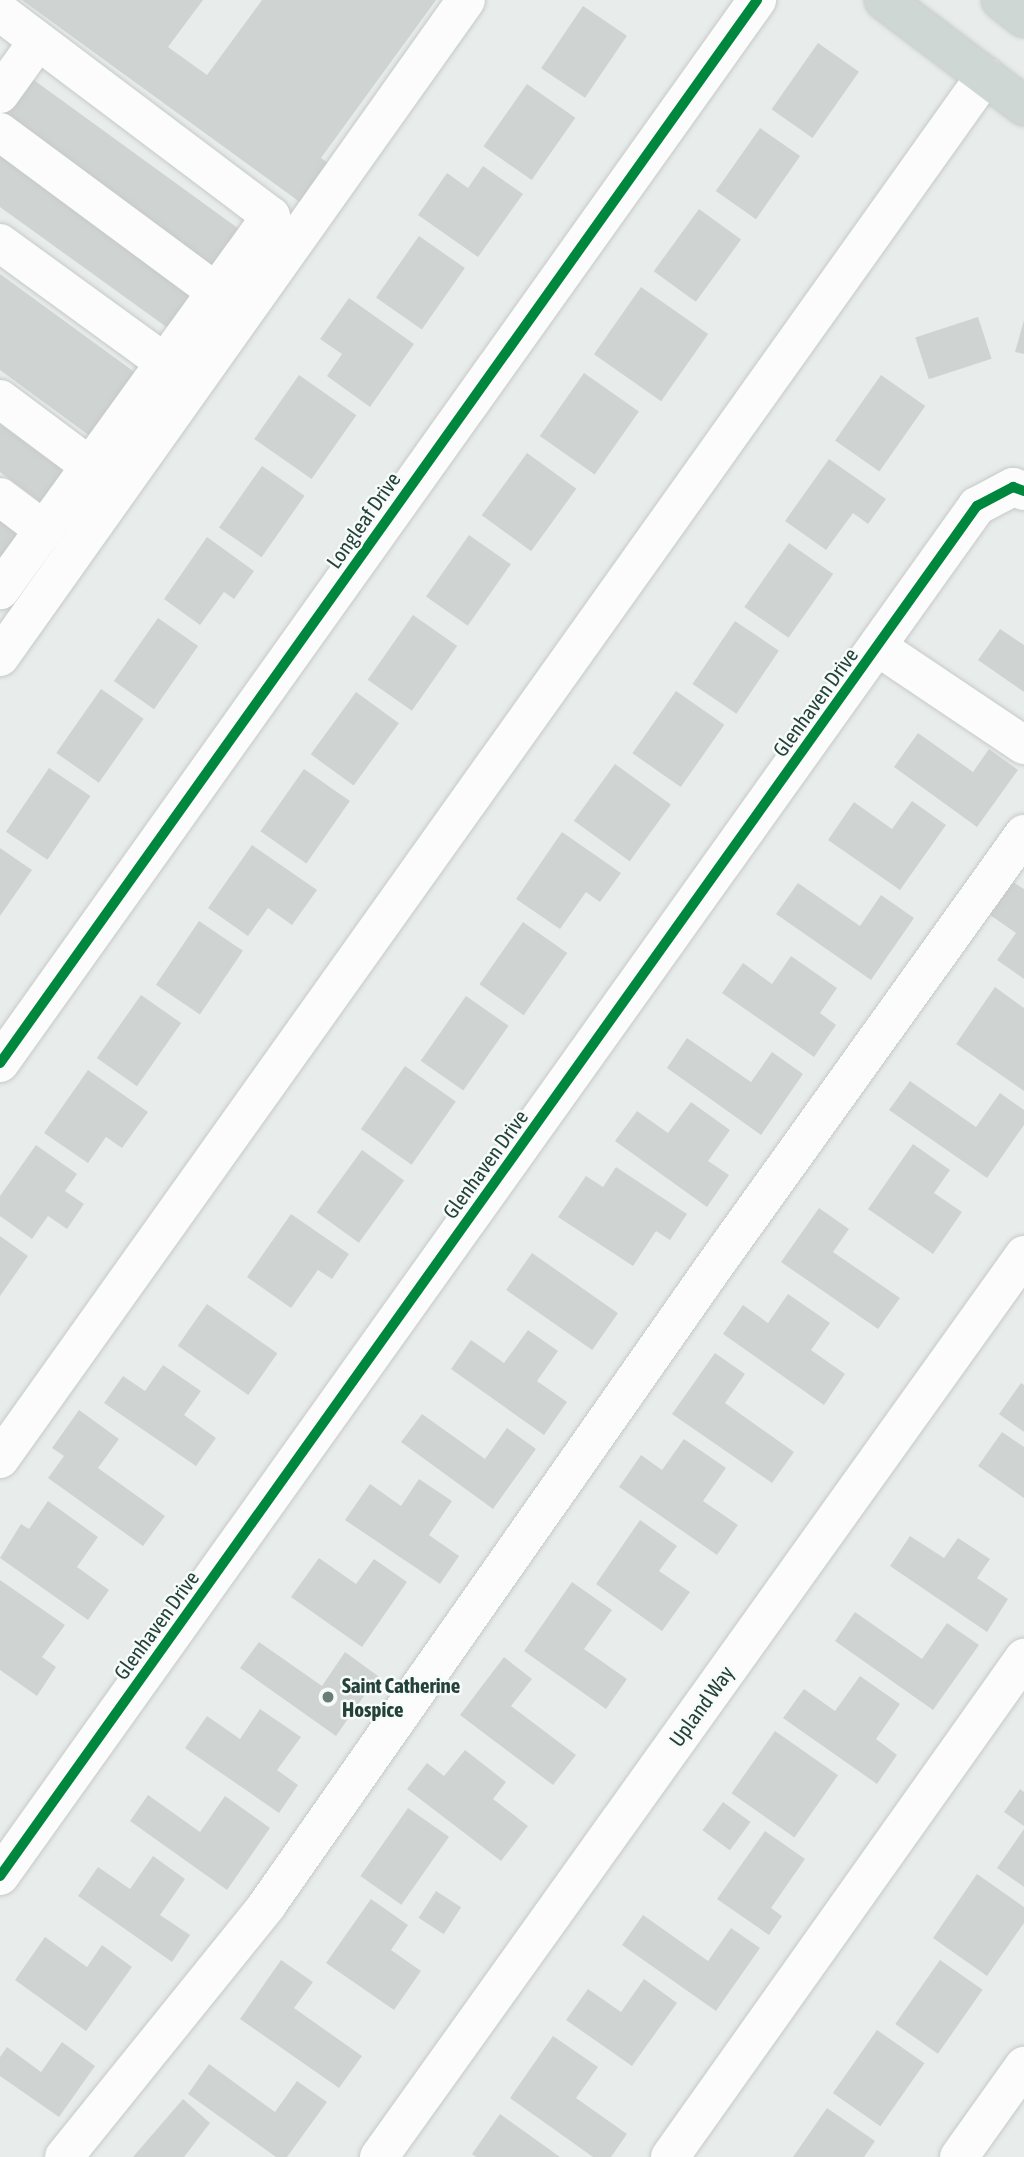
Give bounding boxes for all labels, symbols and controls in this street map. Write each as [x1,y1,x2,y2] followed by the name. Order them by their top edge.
[321,467,405,573] street label: Longleaf Drive
[767,643,863,761] street label: Glenhaven Drive
[437,1105,533,1223] street label: Glenhaven Drive
[108,1566,204,1684] street label: Glenhaven Drive
[663,1661,739,1751] street label: Upland Way
[342,1672,460,1722] place label: Saint Catherine Hospice
[320,1689,336,1705] marker: Saint Catherine Hospice

